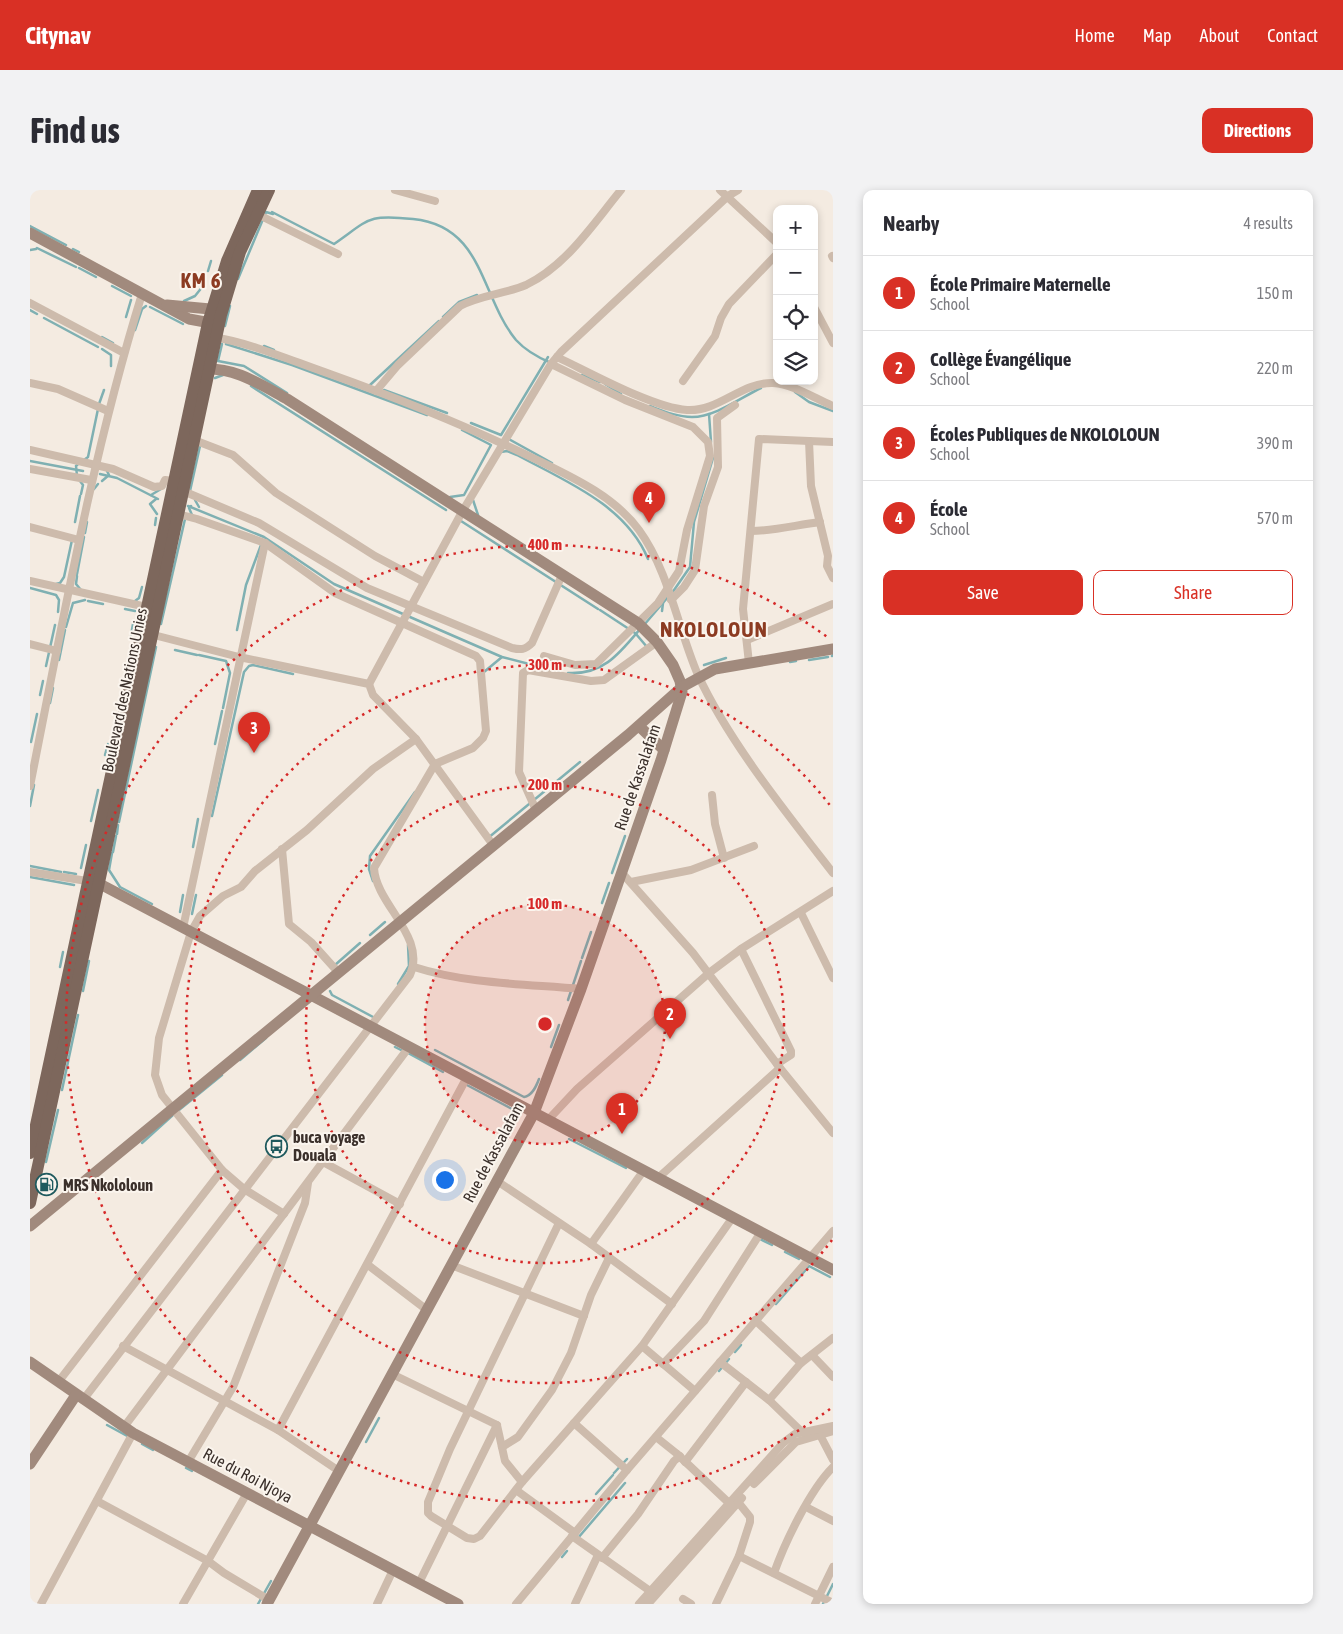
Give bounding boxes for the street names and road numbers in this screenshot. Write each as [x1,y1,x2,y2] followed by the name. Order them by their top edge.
[98,606,150,774] street label: Boulevard des Nations Unies
[610,722,664,832] street label: Rue de Kassalafam
[459,1099,527,1205] street label: Rue de Kassalafam
[200,1444,296,1507] street label: Rue du Roi Njoya

